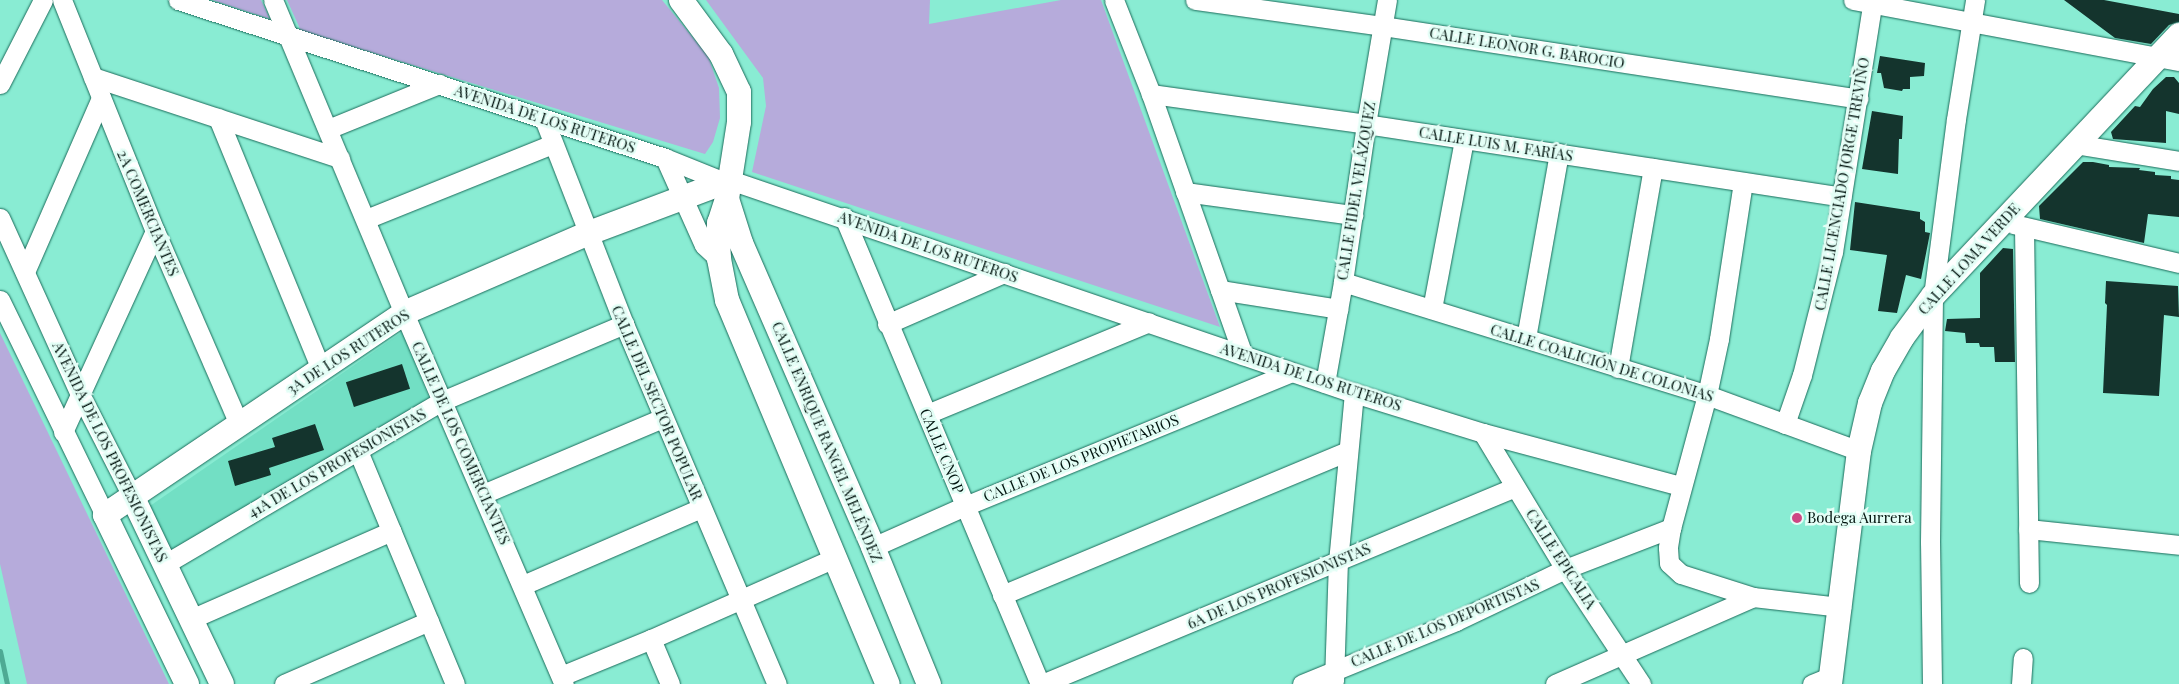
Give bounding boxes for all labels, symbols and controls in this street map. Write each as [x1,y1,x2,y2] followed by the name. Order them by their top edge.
[1428,24,1626,72] street label: CALLE LEONOR G. BAROCIO
[1811,56,1873,312] street label: CALLE LICENCIADO JORGE TREVIÑO
[452,81,638,157] street label: AVENIDA DE LOS RUTEROS
[1333,100,1379,282] street label: CALLE FIDEL VELÁZQUEZ
[1418,123,1574,165] street label: CALLE LUIS M. FARÍAS
[113,147,183,279] street label: 2A COMERCIANTES
[1914,199,2024,319] street label: CALLE LOMA VERDE
[836,208,1020,286] street label: AVENIDA DE LOS RUTEROS
[608,303,706,503] street label: CALLE DEL SECTOR POPULAR
[283,306,413,398] street label: 3A DE LOS RUTEROS
[768,319,886,565] street label: CALLE ENRIQUE RANGEL MELÉNDEZ
[1488,320,1716,406] street label: CALLE COALICIÓN DE COLONIAS
[49,339,171,565] street label: AVENIDA DE LOS PROFESIONISTAS
[408,339,514,547] street label: CALLE DE LOS COMERCIANTES
[1218,339,1404,415] street label: AVENIDA DE LOS RUTEROS
[245,405,429,521] street label: 41A DE LOS PROFESIONISTAS
[916,406,968,496] street label: CALLE CNOP
[981,410,1181,506] street label: CALLE DE LOS PROPIETARIOS
[1522,506,1600,612] street label: CALLE EPICALIA
[1807,509,1912,527] place label: Bodega Aurrera
[1791,512,1803,524] marker: Bodega Aurrera
[1185,539,1373,633] street label: 6A DE LOS PROFESIONISTAS
[1348,575,1542,671] street label: CALLE DE LOS DEPORTISTAS

